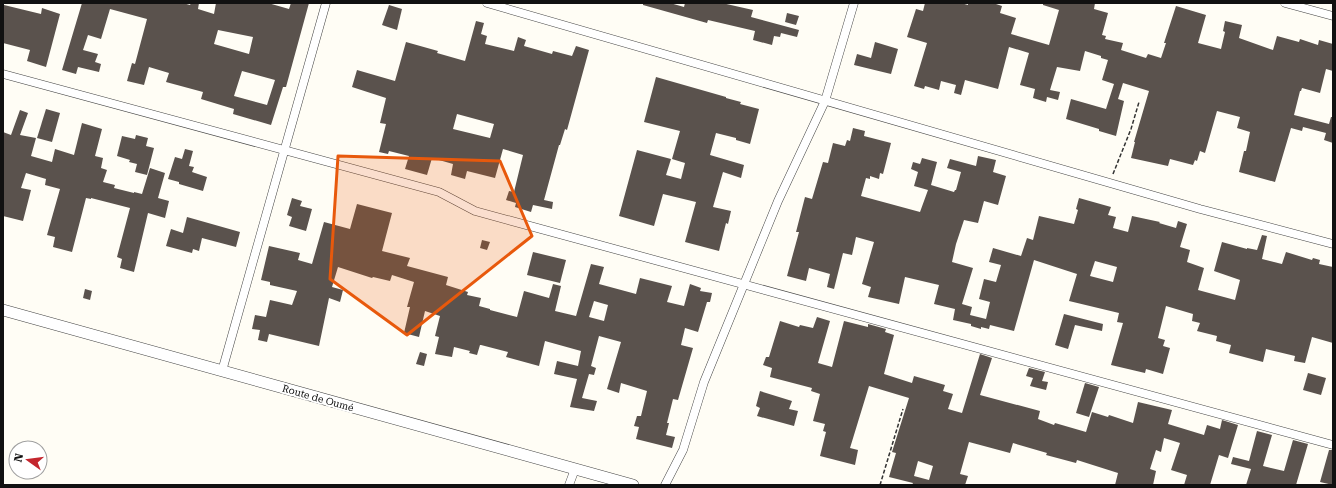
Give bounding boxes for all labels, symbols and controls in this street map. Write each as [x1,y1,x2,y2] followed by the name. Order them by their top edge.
[281,383,356,414] street label: Route de Oumé
[8,440,48,480] north arrow
[11,452,26,463] text: N

